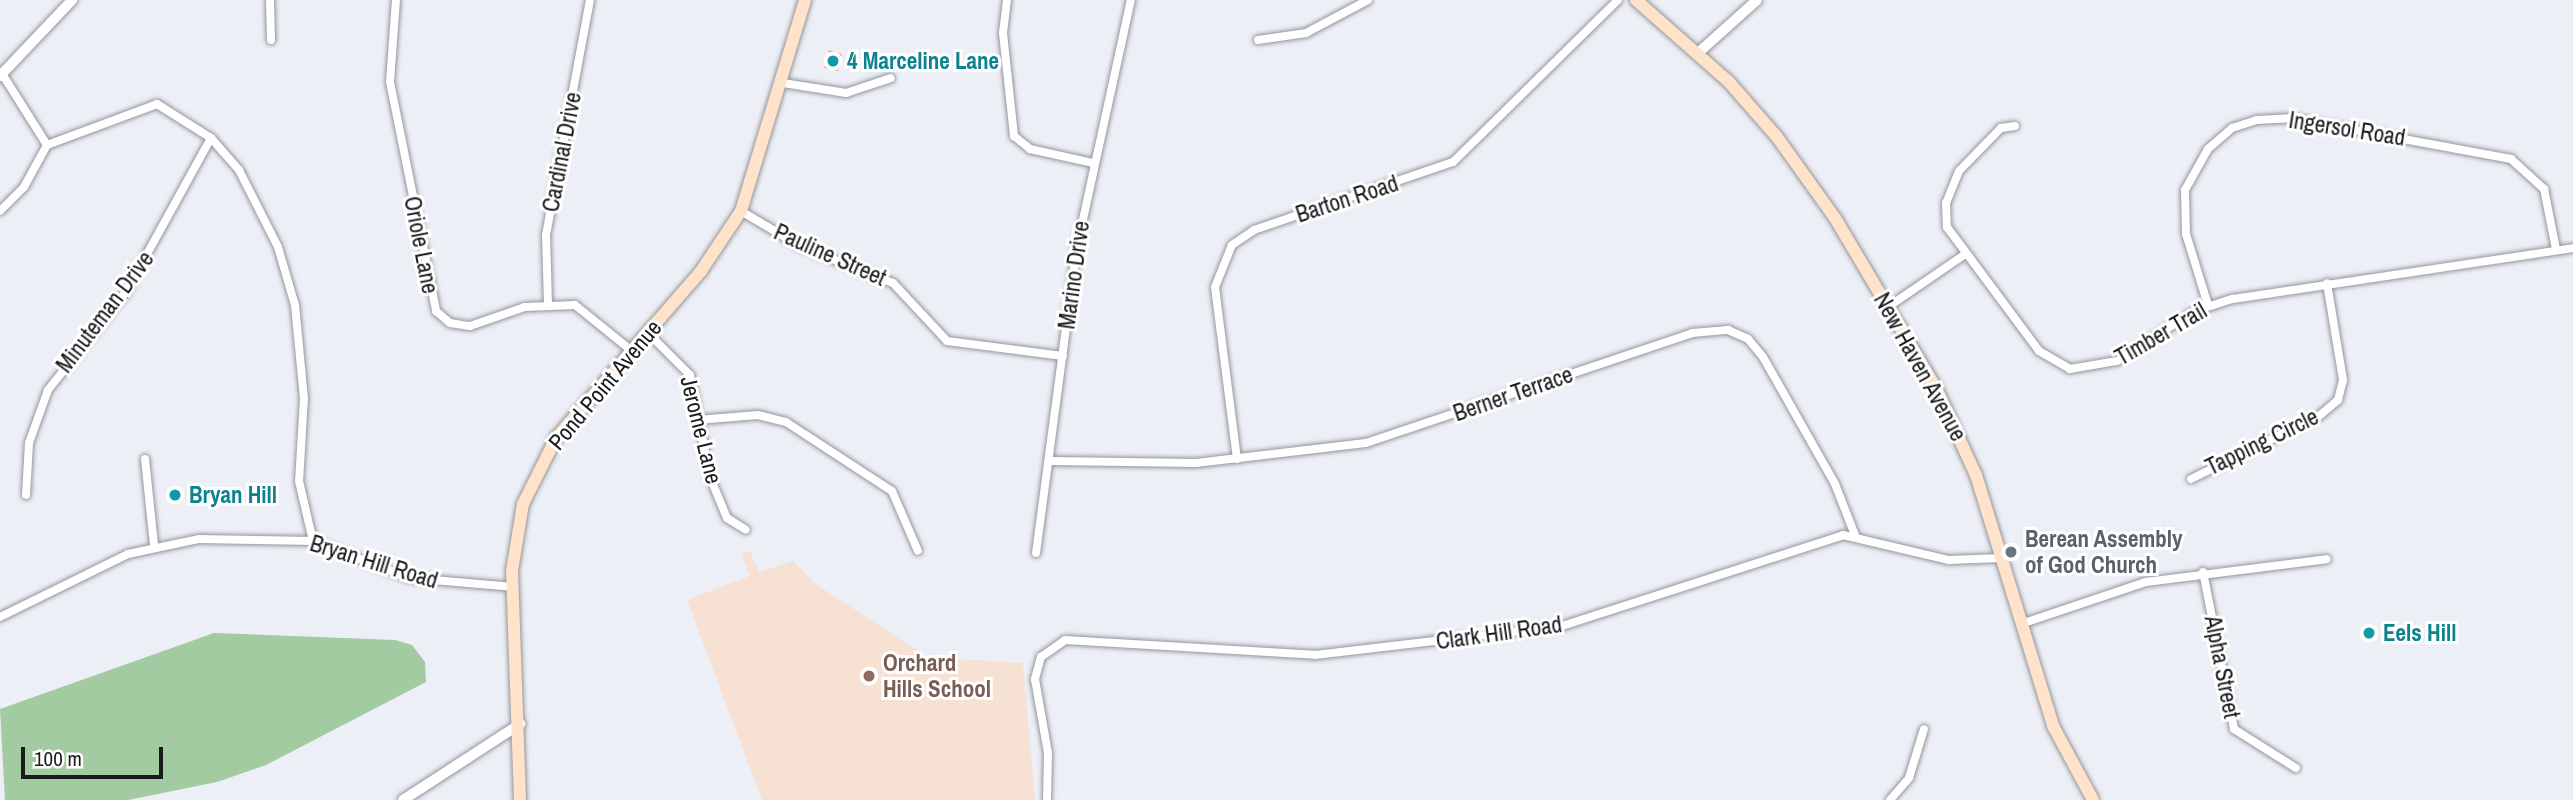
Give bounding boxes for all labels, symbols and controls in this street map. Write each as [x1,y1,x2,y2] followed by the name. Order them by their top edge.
[847,47,999,75] place label: 4 Marceline Lane
[825,53,841,69] marker: 4 Marceline Lane
[537,90,587,214] street label: Cardinal Drive
[2287,106,2407,152] street label: Ingersol Road
[1292,170,1402,228] street label: Barton Road
[398,194,444,296] street label: Oriole Lane
[770,218,890,292] street label: Pauline Street
[1053,219,1095,331] street label: Marino Drive
[50,246,160,378] street label: Minuteman Drive
[1868,288,1972,446] street label: New Haven Avenue
[2110,297,2212,371] street label: Timber Trail
[542,314,668,456] street label: Pond Point Avenue
[1450,361,1576,427] street label: Berner Terrace
[674,373,728,487] street label: Jerome Lane
[2201,403,2323,481] street label: Tapping Circle
[189,481,277,509] place label: Bryan Hill
[167,487,183,503] marker: Bryan Hill
[2025,525,2183,579] place label: Berean Assembly of God Church
[307,529,441,595] street label: Bryan Hill Road
[2003,544,2019,560] marker: Berean Assembly of God Church
[1434,611,1564,655] street label: Clark Hill Road
[2199,613,2245,721] street label: Alpha Street
[2383,619,2456,647] place label: Eels Hill
[2361,625,2377,641] marker: Eels Hill
[883,649,991,703] place label: Orchard Hills School
[861,668,877,684] marker: Orchard Hills School
[24,734,166,778] scale bar
[34,744,82,773] text: 100 m

